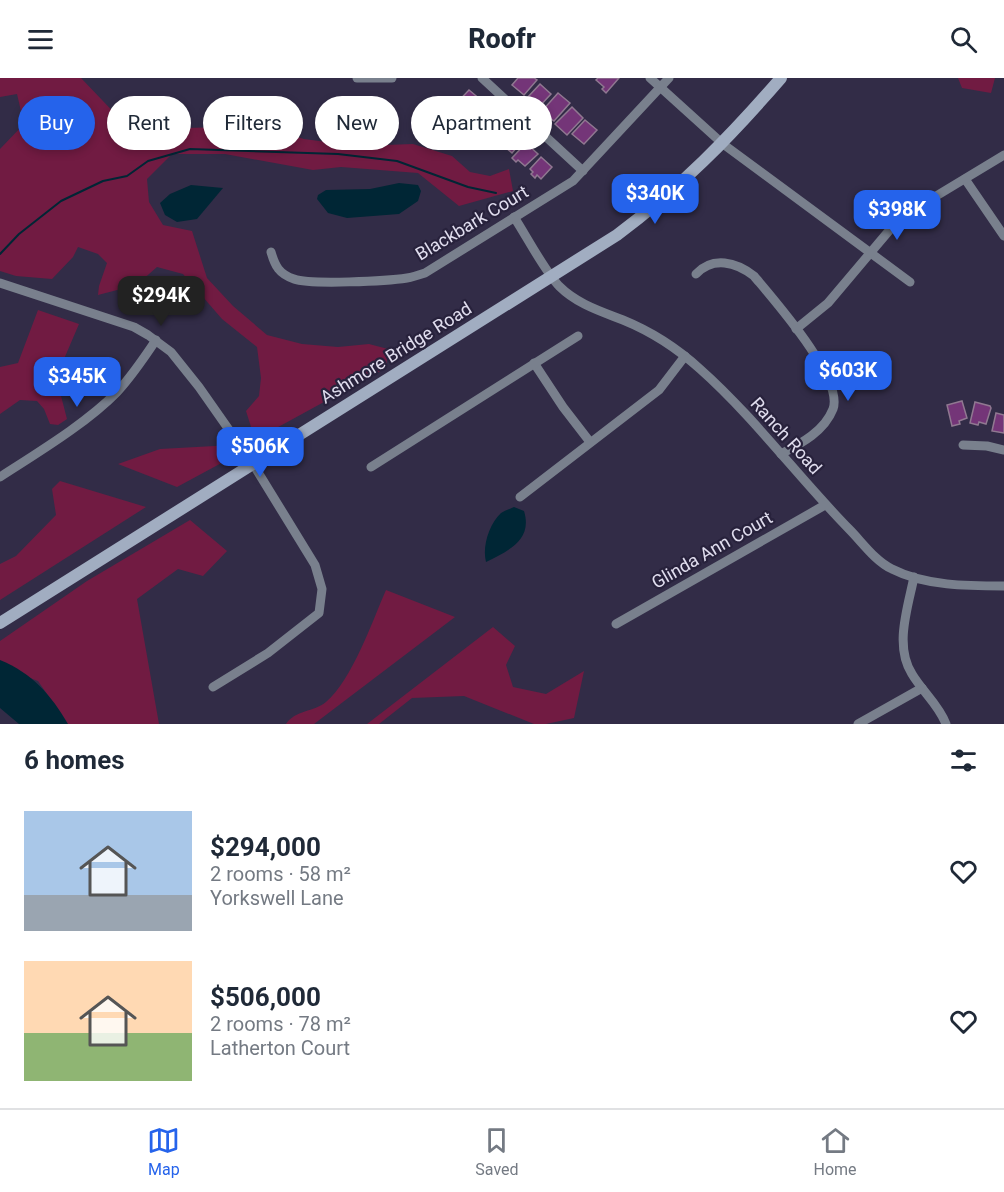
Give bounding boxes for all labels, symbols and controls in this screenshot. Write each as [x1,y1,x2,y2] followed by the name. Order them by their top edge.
[24,23,57,56] icon: menu
[468,23,536,55] text: Roofr
[947,23,980,56] icon: search
[18,96,95,150] chip: Buy
[107,96,191,150] chip: Rent
[203,96,303,150] chip: Filters
[315,96,399,150] chip: New
[411,96,552,150] chip: Apartment
[613,174,697,225] pin: $340K
[412,181,532,264] street label: Blackbark Court
[626,181,684,205] text: $340K
[855,190,939,241] pin: $398K
[868,197,926,221] text: $398K
[119,276,203,327] pin: $294K
[132,283,190,307] text: $294K
[316,298,475,408] street label: Ashmore Bridge Road
[806,351,890,402] pin: $603K
[35,357,119,408] pin: $345K
[819,358,877,382] text: $603K
[48,364,106,388] text: $345K
[746,393,826,478] street label: Ranch Road
[218,427,302,478] pin: $506K
[231,434,289,458] text: $506K
[648,506,776,593] street label: Glinda Ann Court
[947,744,980,777] icon: filters
[24,745,125,775] text: 6 homes
[210,832,321,862] text: $294,000
[72,835,144,907] icon: home
[947,855,980,888] icon: heart
[210,862,351,886] text: 2 rooms · 58 m²
[210,886,344,910] text: Yorkswell Lane
[210,982,321,1012] text: $506,000
[72,985,144,1057] icon: home
[947,1005,980,1038] icon: heart
[210,1012,351,1036] text: 2 rooms · 78 m²
[210,1036,350,1060] text: Latherton Court
[147,1124,180,1179] tab: Map
[475,1124,519,1179] tab: Saved
[813,1124,857,1179] tab: Home

